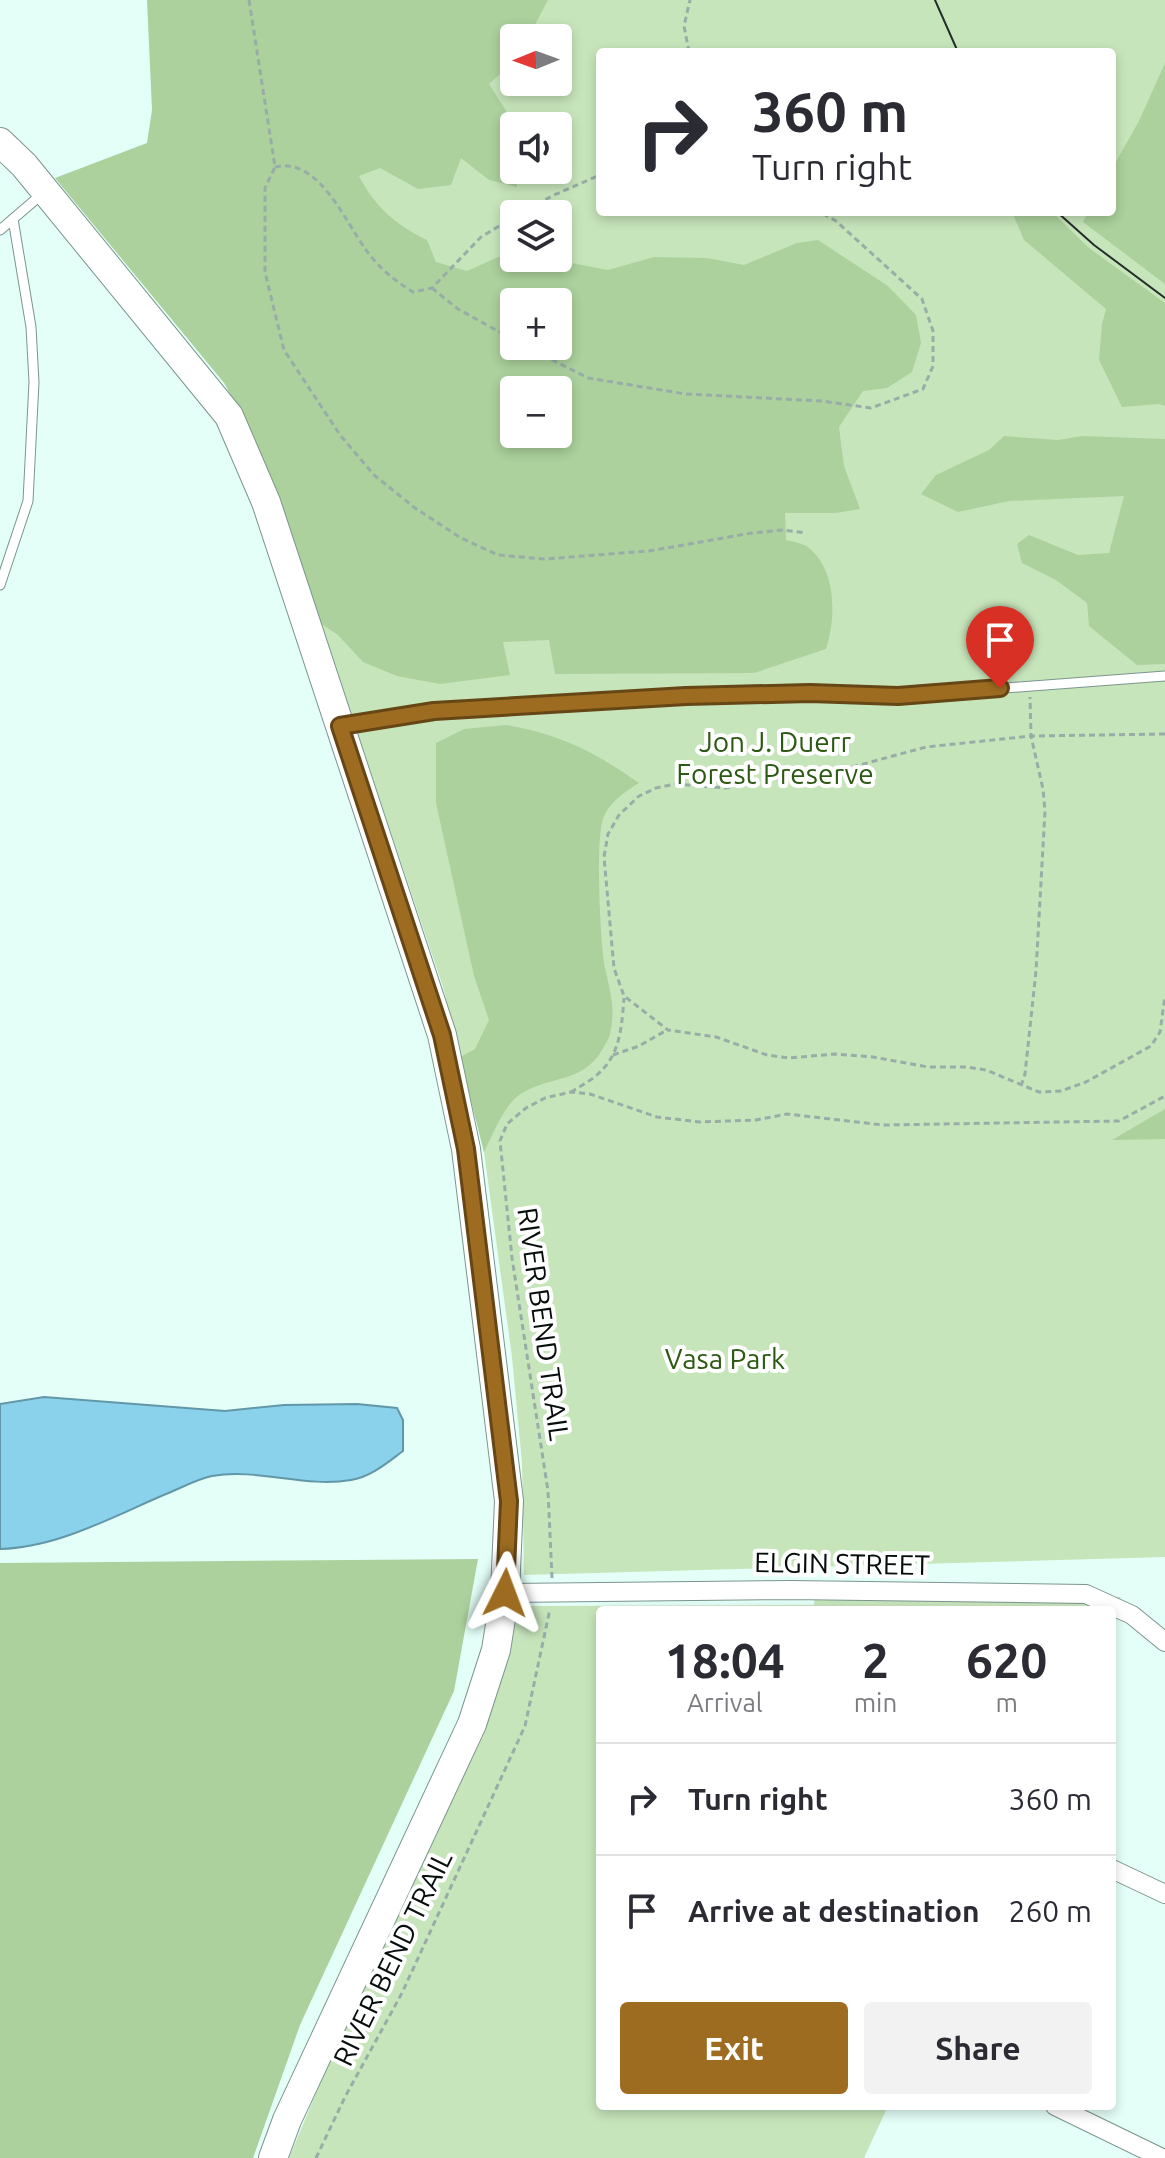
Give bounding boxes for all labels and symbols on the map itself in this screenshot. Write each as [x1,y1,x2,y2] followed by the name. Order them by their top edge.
[500,24,572,96] north arrow
[966,606,1034,688] pin
[676,726,874,789] park label: Jon J. Duerr Forest Preserve
[512,1205,576,1443] street label: RIVER BEND TRAIL
[665,1343,785,1374] park label: Vasa Park
[754,1546,931,1580] street label: ELGIN STREET
[463,1551,547,1635] position arrow
[327,1846,457,2070] street label: RIVER BEND TRAIL

